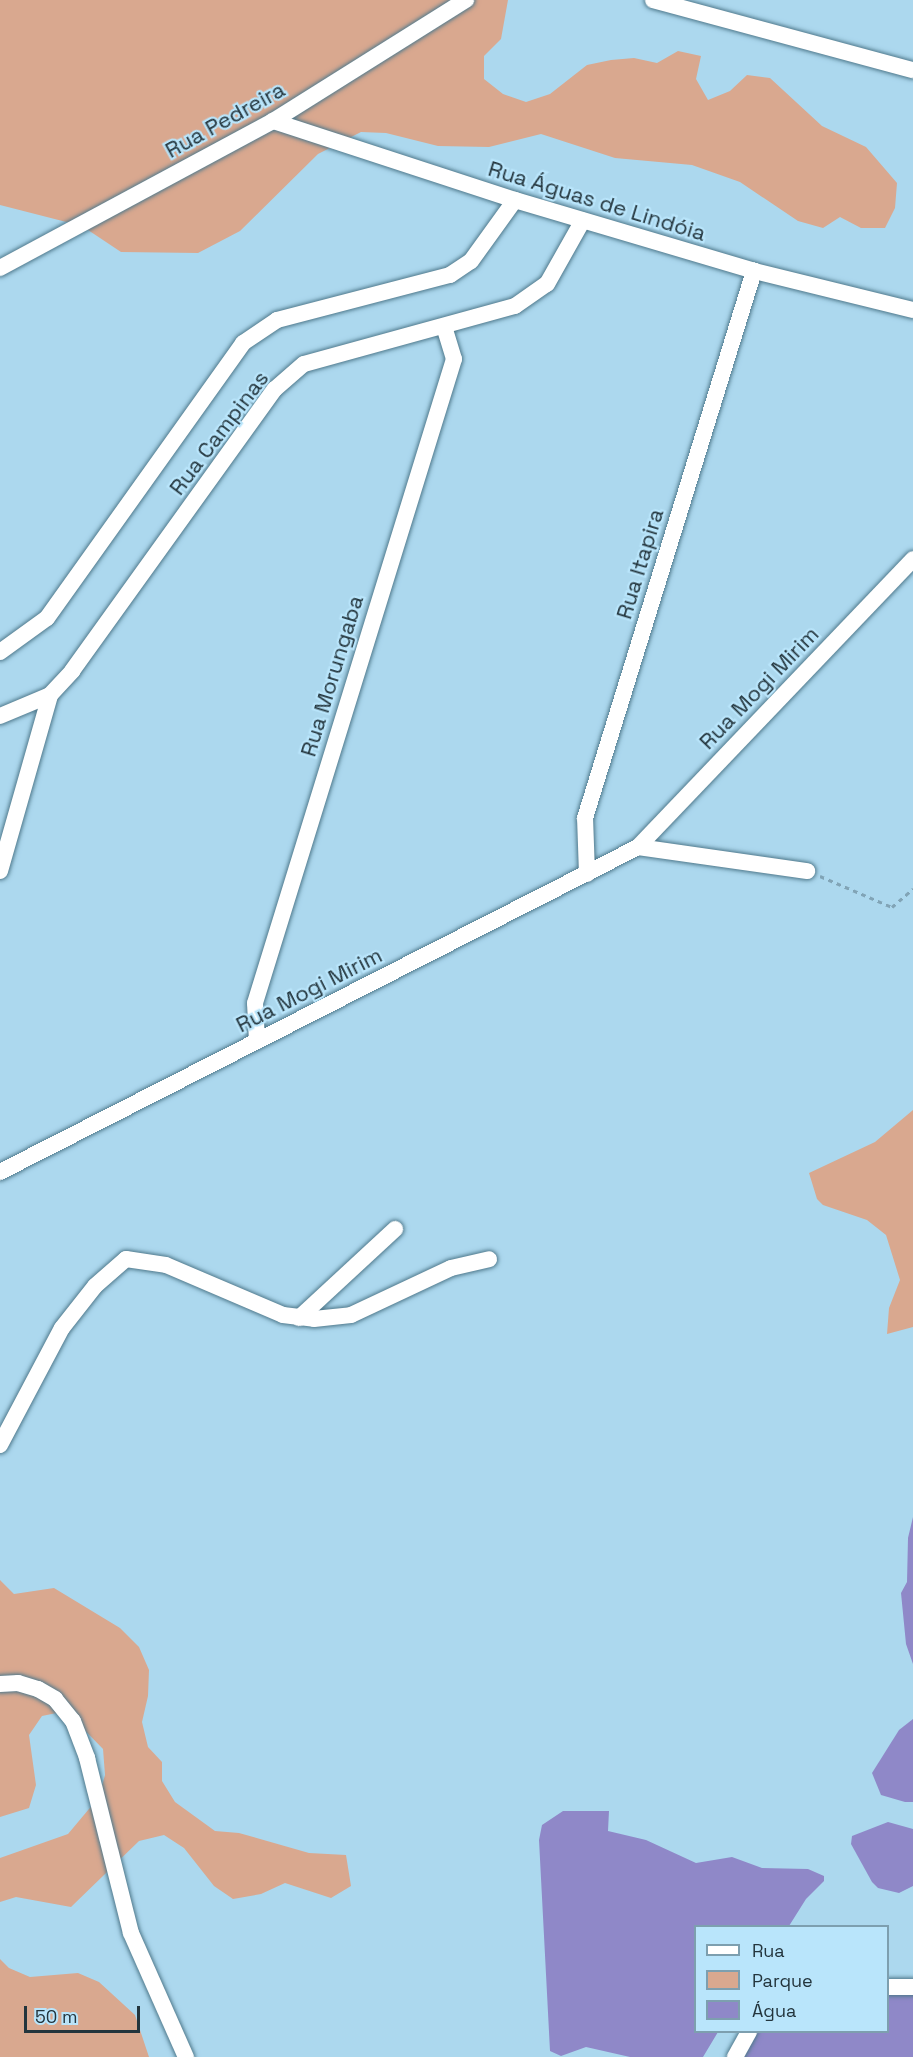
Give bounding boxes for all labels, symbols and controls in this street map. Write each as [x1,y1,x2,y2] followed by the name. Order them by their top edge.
[161,76,289,164] street label: Rua Pedreira
[485,155,709,247] street label: Rua Águas de Lindóia
[164,366,274,500] street label: Rua Campinas
[611,506,669,622] street label: Rua Itapira
[295,592,369,760] street label: Rua Morungaba
[694,621,824,755] street label: Rua Mogi Mirim
[232,942,386,1038] street label: Rua Mogi Mirim
[694,1925,889,2033] legend
[752,1939,785,1962] text: Rua
[752,1969,813,1992] text: Parque
[27,1994,142,2032] scale bar
[752,1999,796,2022] text: Água
[35,2005,77,2028] text: 50 m

